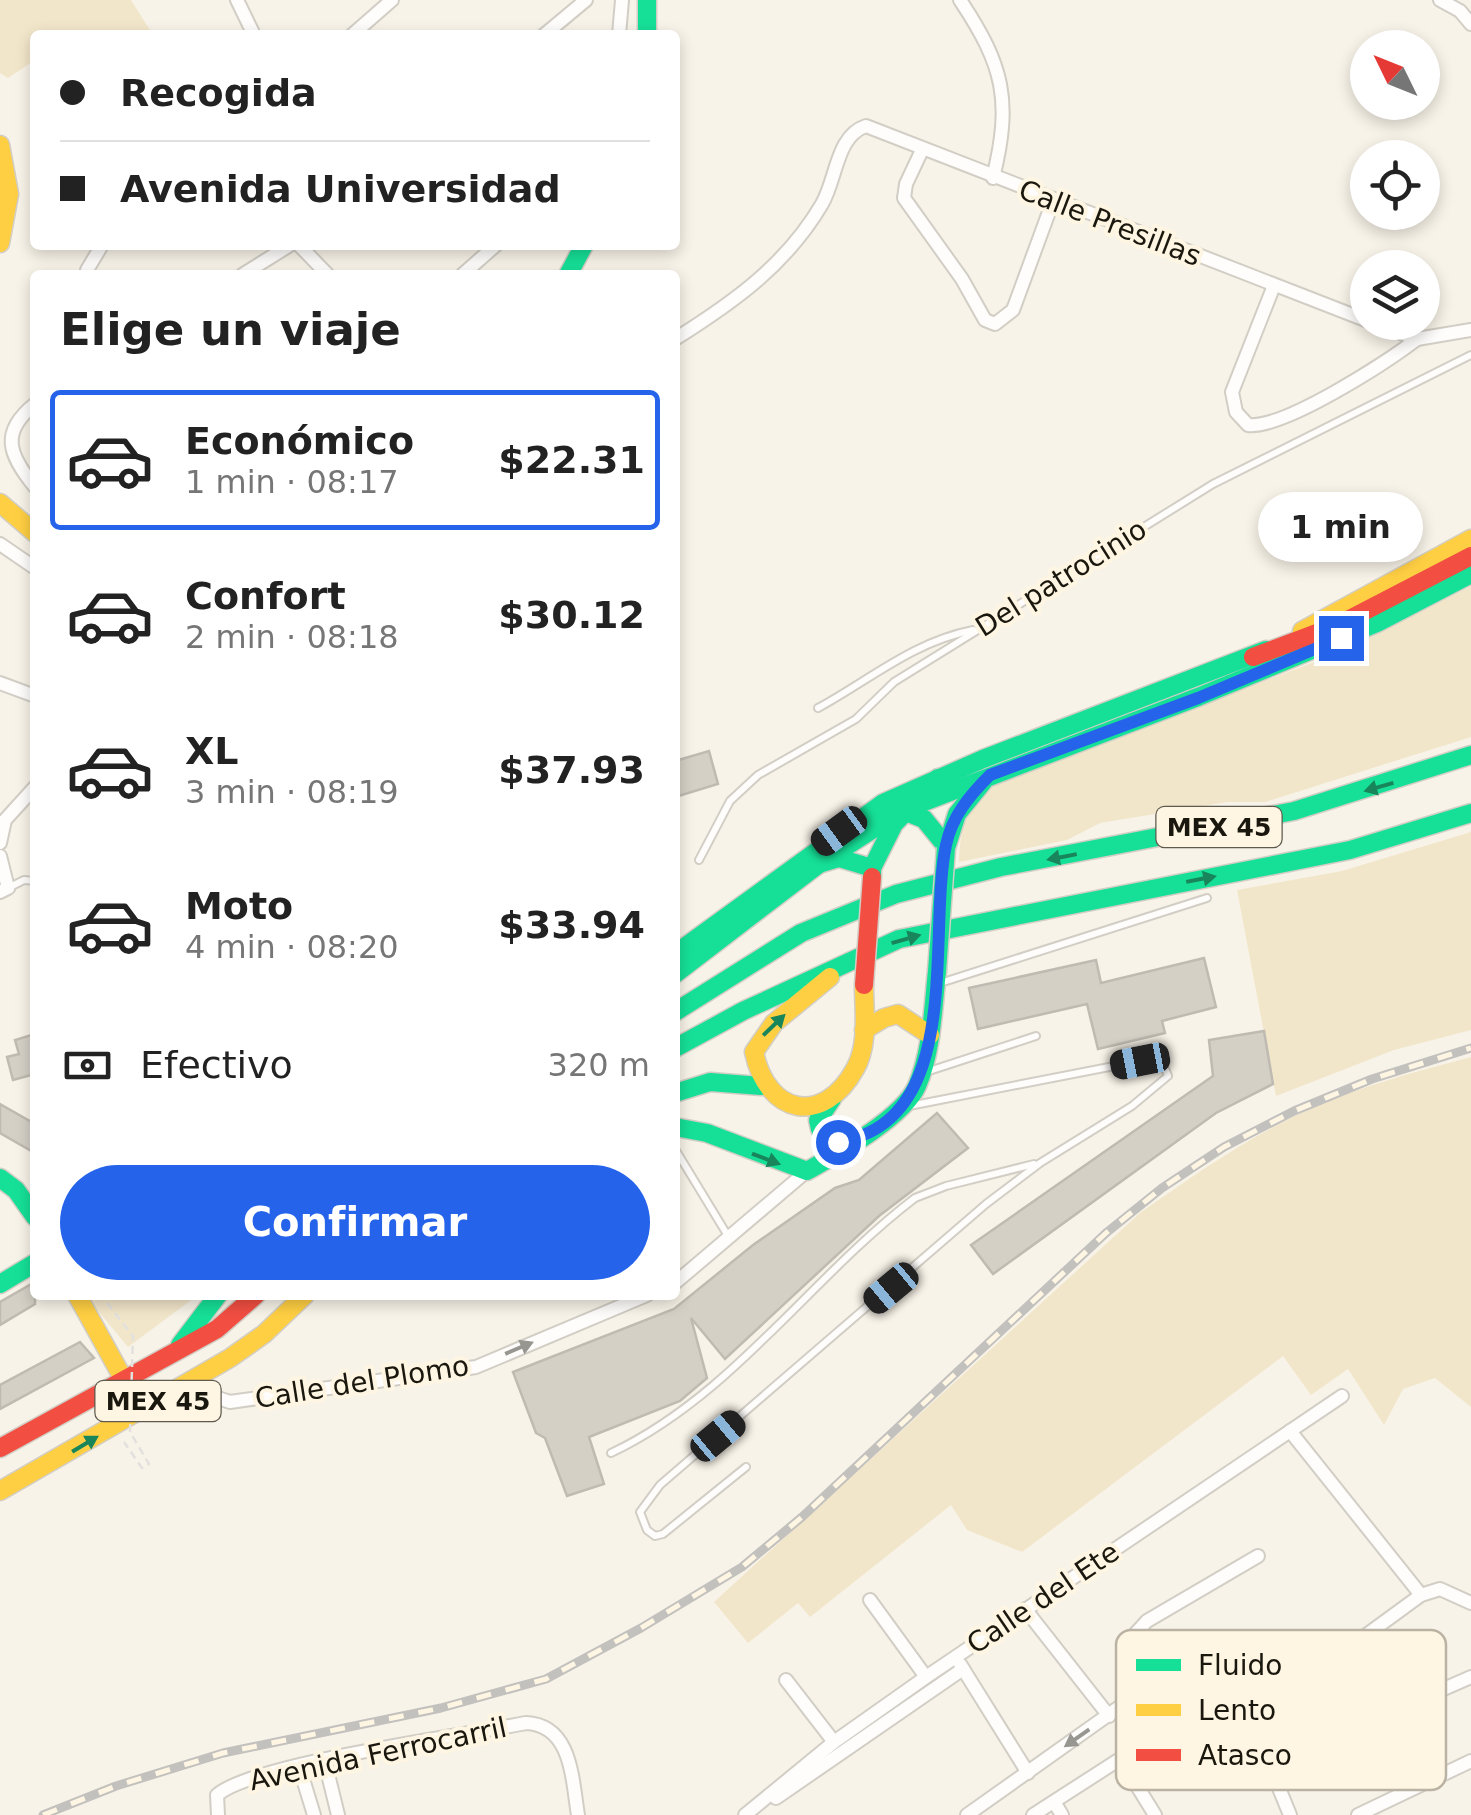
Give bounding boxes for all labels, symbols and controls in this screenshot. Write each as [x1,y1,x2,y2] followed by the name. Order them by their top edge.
[1350,30,1440,120] north arrow
[1350,30,1440,340] map controls
[120,71,317,115] text: Recogida
[1350,140,1440,230] button: locate
[120,167,561,211] text: Avenida Universidad
[1014,173,1206,273] street label: Calle Presillas
[1350,250,1440,340] button: layers
[60,303,401,356] text: Elige un viaje
[65,415,155,505] icon: car
[185,419,414,463] text: Económico
[498,438,645,482] text: $22.31
[185,463,399,501] text: 1 min · 08:17
[1258,493,1424,563] callout: 1 min
[1290,508,1391,546] text: 1 min
[969,512,1153,644] street label: Del patrocinio
[65,570,155,660] icon: car
[185,574,346,618] text: Confort
[498,593,645,637] text: $30.12
[1319,616,1364,661] route end
[185,618,399,656] text: 2 min · 08:18
[65,725,155,815] icon: car
[185,729,239,773] text: XL
[498,748,645,792] text: $37.93
[185,773,399,811] text: 3 min · 08:19
[1363,779,1394,795] one-way arrow
[806,801,872,861] car
[1156,807,1282,847] road number: MEX 45
[1046,850,1077,866] one-way arrow
[1186,870,1217,886] one-way arrow
[65,880,155,970] icon: car
[185,884,293,928] text: Moto
[498,903,645,947] text: $33.94
[185,928,399,966] text: 4 min · 08:20
[891,930,922,946] one-way arrow
[762,1014,786,1037] one-way arrow
[60,1038,115,1093] icon: cash
[1108,1041,1172,1081] car
[140,1043,293,1087] text: Efectivo
[548,1046,650,1084] text: 320 m
[816,1120,861,1165] route start
[751,1152,781,1167] one-way arrow
[60,1165,650,1280] button: Confirmar
[858,1257,924,1319] car
[504,1340,534,1356] one-way arrow
[253,1349,471,1415] street label: Calle del Plomo
[96,1381,220,1421] road number: MEX 45
[685,1405,751,1467] car
[71,1436,99,1453] one-way arrow
[961,1535,1125,1661] street label: Calle del Ete
[1116,1630,1446,1790] legend
[1198,1649,1282,1682] text: Fluido
[1198,1694,1276,1727] text: Lento
[246,1711,510,1797] street label: Avenida Ferrocarril
[1064,1728,1091,1747] one-way arrow
[1198,1739,1292,1772] text: Atasco

